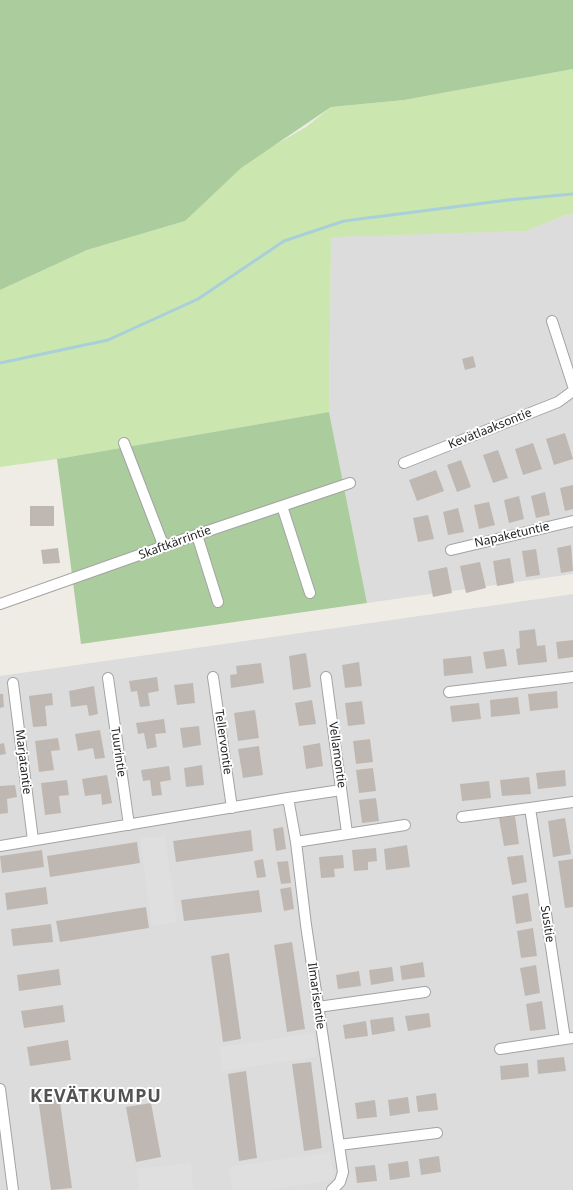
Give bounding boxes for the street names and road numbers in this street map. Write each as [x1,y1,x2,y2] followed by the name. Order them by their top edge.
[446,406,534,452] street label: Kevätlaaksontie
[473,519,551,551] street label: Napaketuntie
[137,523,213,563] street label: Skaftkärrintie
[211,709,235,775] street label: Tellervontie
[325,721,349,789] street label: Vellamontie
[107,726,129,778] street label: Tuurintie
[12,729,34,795] street label: Marjatantie
[537,905,557,943] street label: Susitie
[304,962,328,1030] street label: Ilmarisentie

